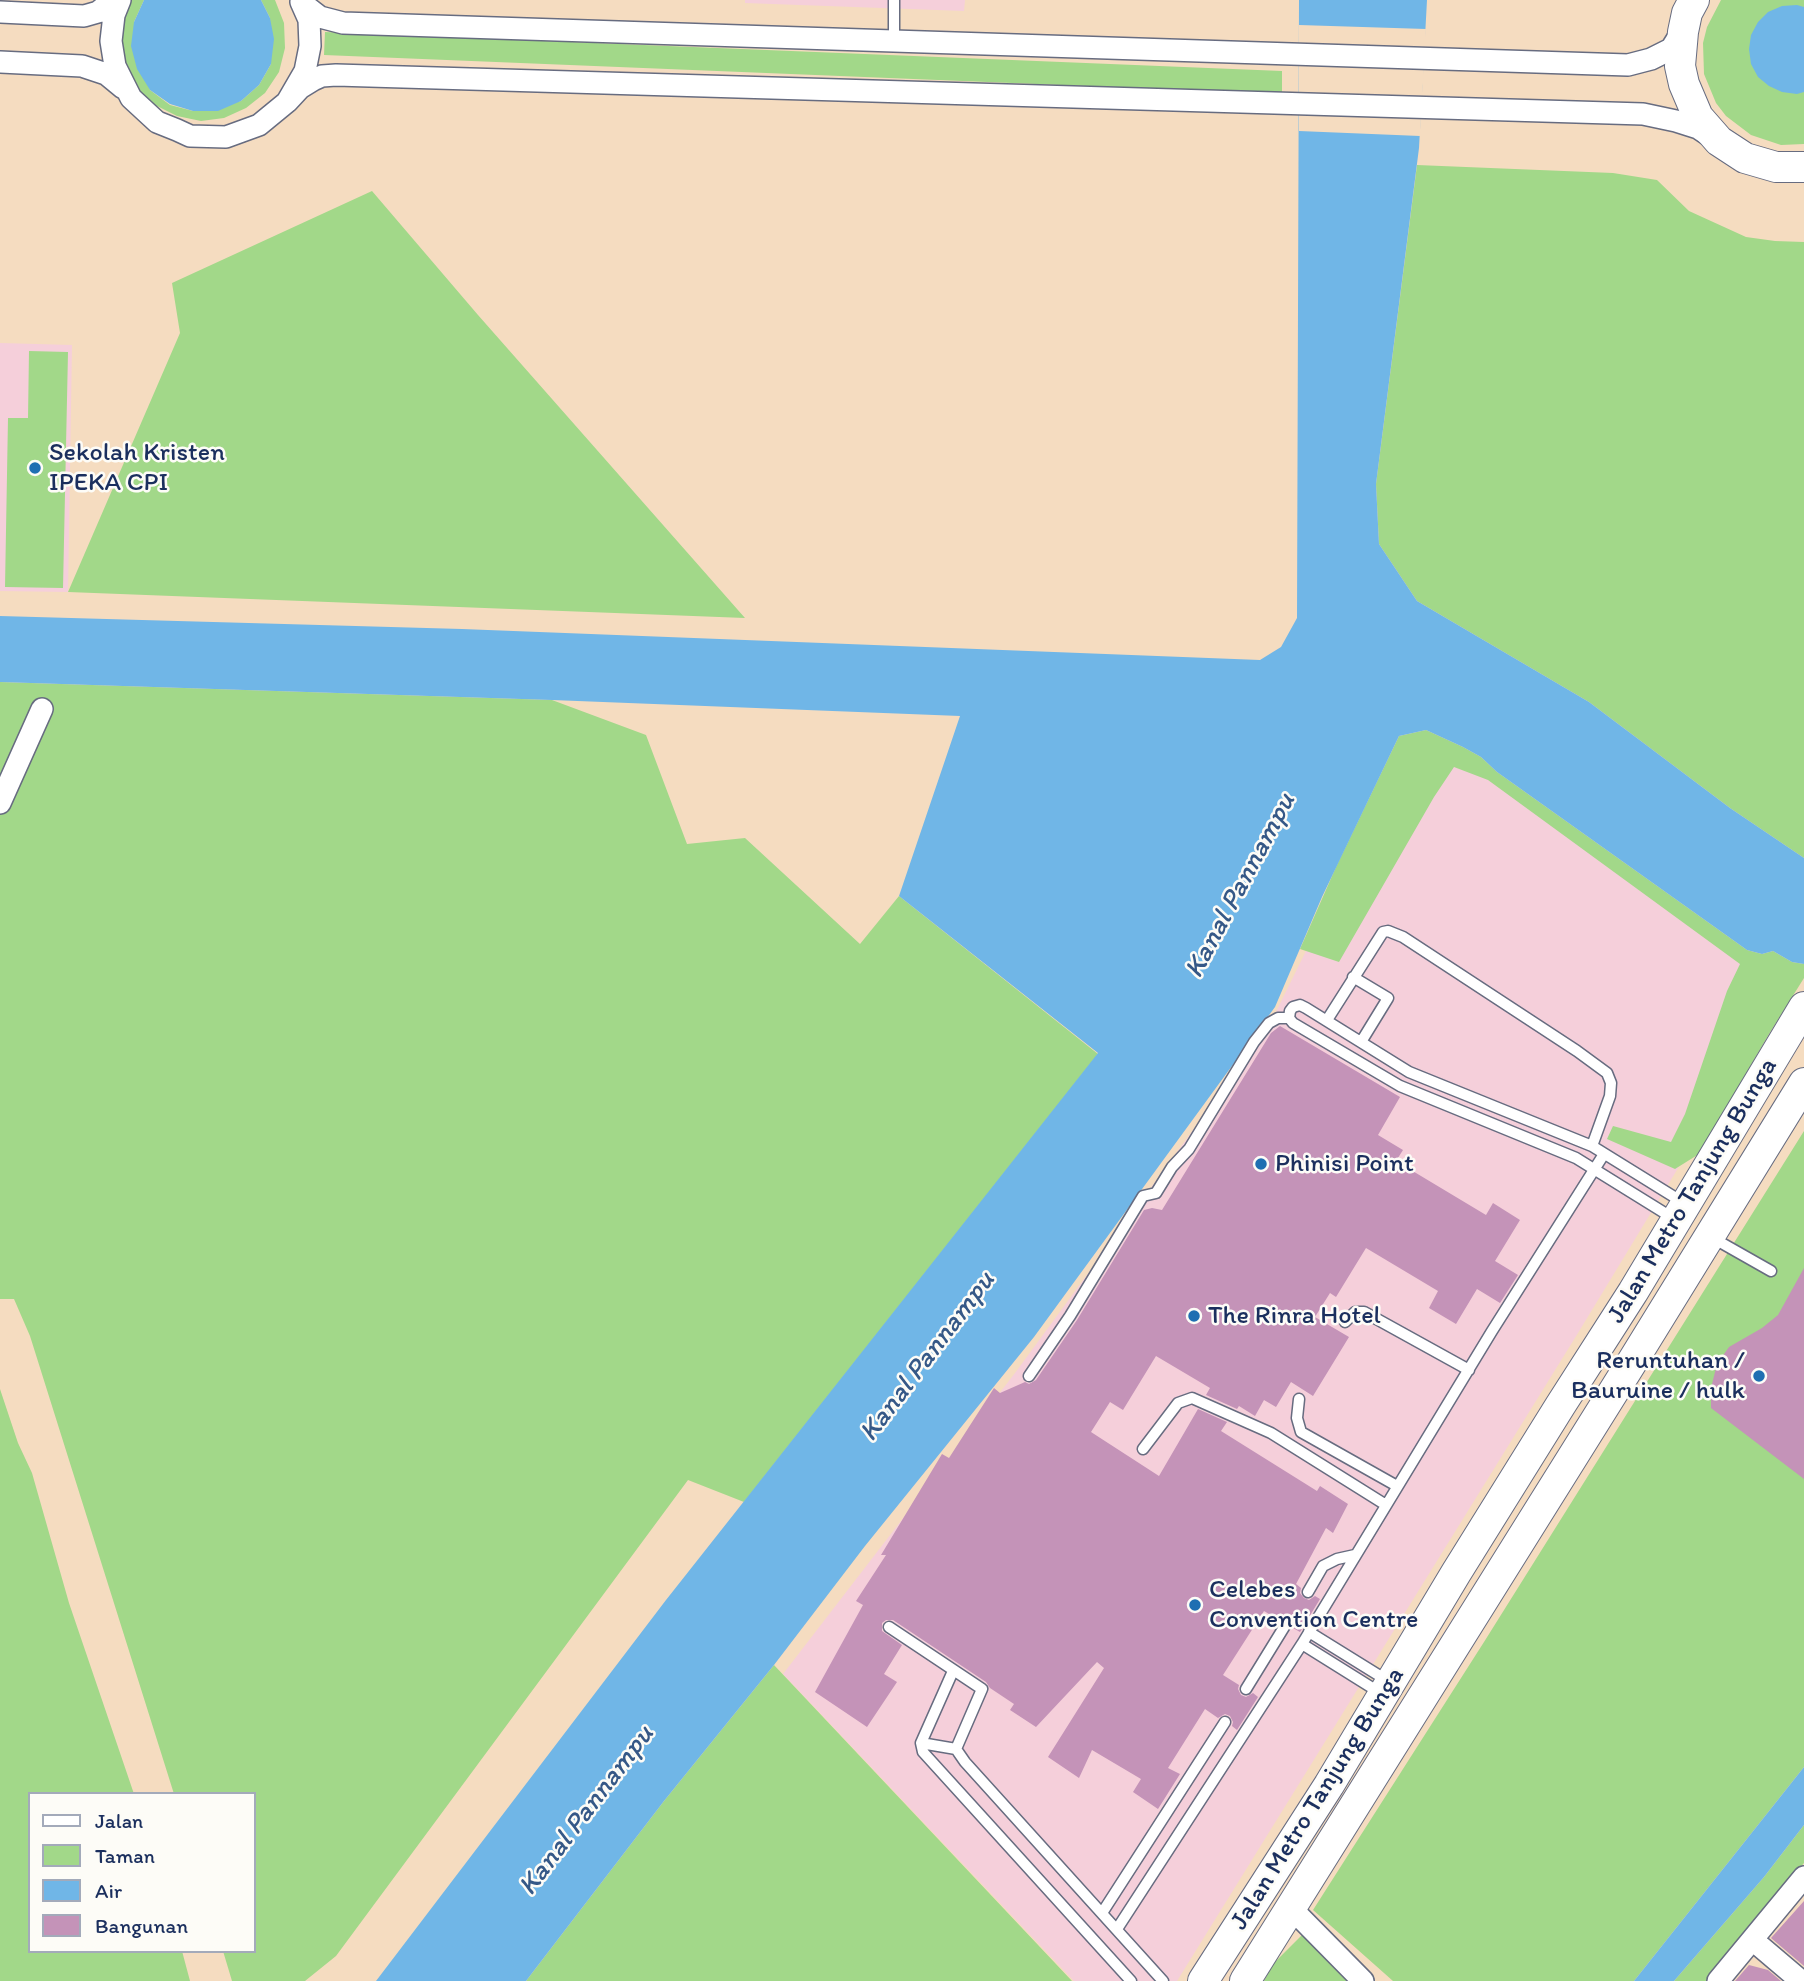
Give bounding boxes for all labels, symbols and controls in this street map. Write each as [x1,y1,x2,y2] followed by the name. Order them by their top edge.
[49,437,225,498] place label: Sekolah Kristen IPEKA CPI
[27,460,43,476] marker: Sekolah Kristen IPEKA CPI
[1178,788,1304,984] water label: Kanal Pannampu
[1601,1053,1785,1329] street label: Jalan Metro Tanjung Bunga
[1275,1148,1414,1180] place label: Phinisi Point
[1253,1156,1269,1172] marker: Phinisi Point
[853,1265,1003,1449] water label: Kanal Pannampu
[1208,1300,1381,1332] place label: The Rinra Hotel
[1186,1308,1202,1324] marker: The Rinra Hotel
[1571,1345,1745,1406] place label: Reruntuhan / Bauruine / hulk
[1751,1368,1767,1384] marker: Reruntuhan / Bauruine / hulk
[1209,1574,1418,1636] place label: Celebes Convention Centre
[1187,1597,1203,1613] marker: Celebes Convention Centre
[1224,1662,1412,1936] street label: Jalan Metro Tanjung Bunga
[512,1719,662,1903] water label: Kanal Pannampu
[28,1792,256,1953] legend
[95,1808,143,1833] text: Jalan
[95,1843,155,1868] text: Taman
[95,1878,122,1903] text: Air
[95,1913,188,1938] text: Bangunan

